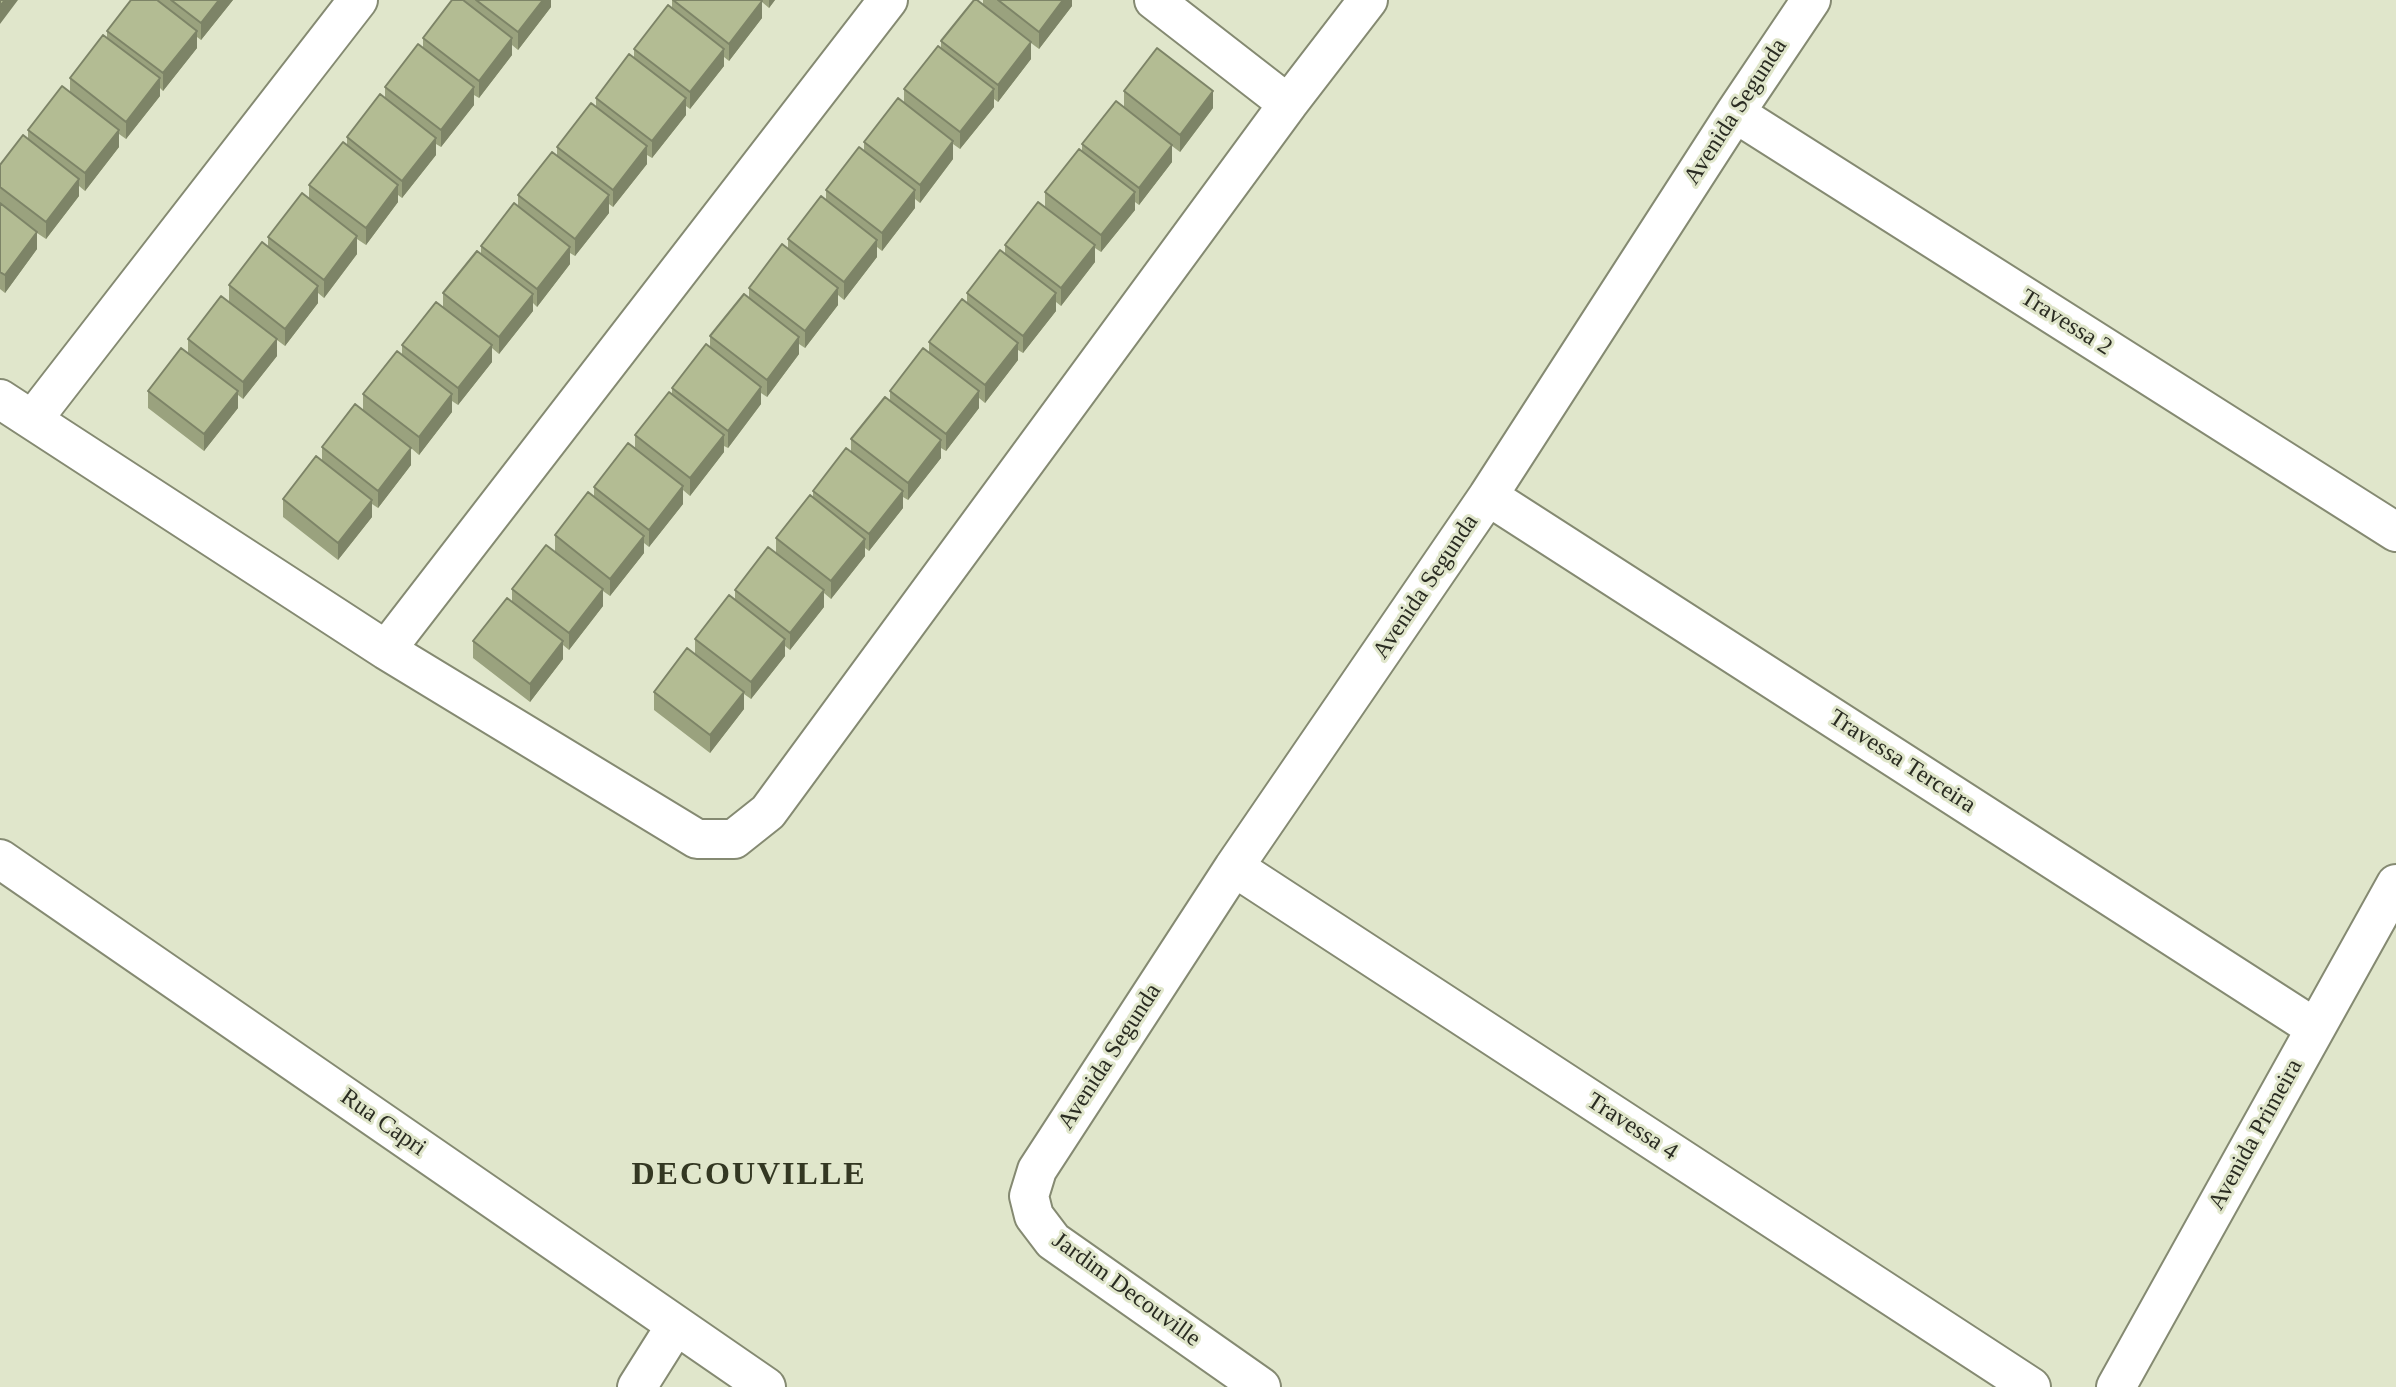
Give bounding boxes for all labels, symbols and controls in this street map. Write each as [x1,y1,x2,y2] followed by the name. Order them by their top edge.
[1678,34,1794,190] street label: Avenida Segunda
[2015,284,2117,362] street label: Travessa 2
[1367,509,1485,665] street label: Avenida Segunda
[1823,704,1981,820] street label: Travessa Terceira
[1052,979,1168,1135] street label: Avenida Segunda
[2203,1054,2309,1216] street label: Avenida Primeira
[335,1083,431,1163] street label: Rua Capri
[1581,1087,1683,1167] street label: Travessa 4
[633,1157,865,1195] district label: DECOUVILLE
[1046,1226,1206,1354] street label: Jardim Decouville

